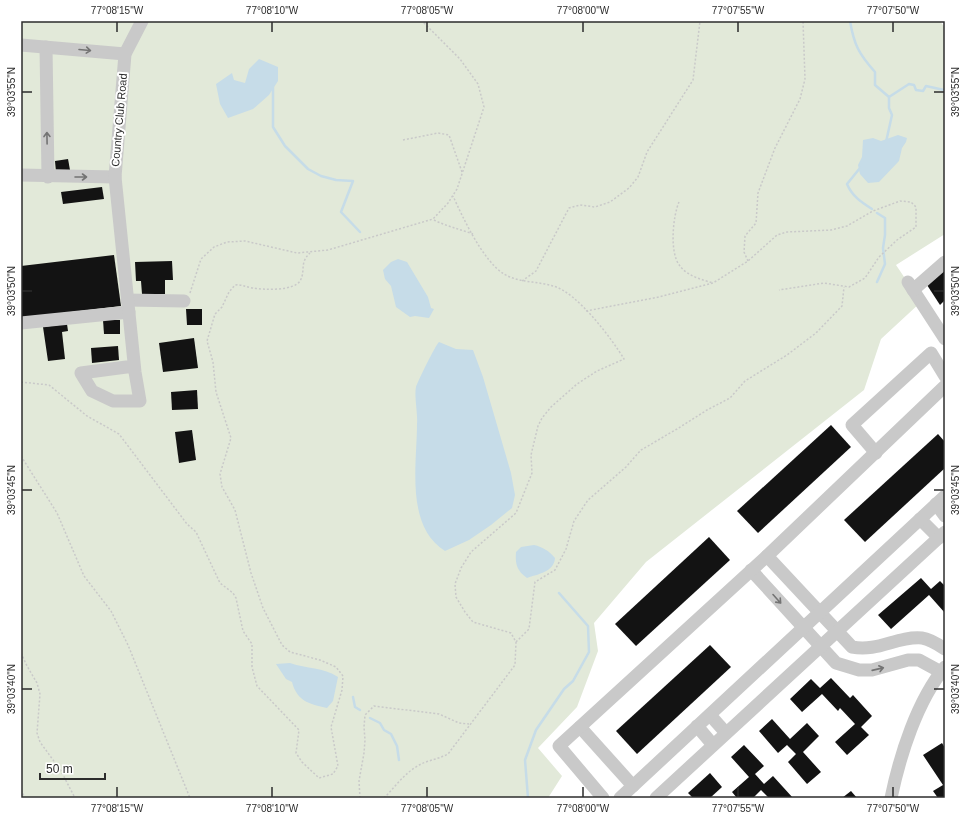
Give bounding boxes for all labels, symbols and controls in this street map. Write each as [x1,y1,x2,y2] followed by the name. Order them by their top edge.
[91,5,144,16] text: 77°08'15"W
[246,5,299,16] text: 77°08'10"W
[401,5,454,16] text: 77°08'05"W
[557,5,610,16] text: 77°08'00"W
[712,5,765,16] text: 77°07'55"W
[867,5,920,16] text: 77°07'50"W
[78,47,91,54] one-way arrow
[6,67,17,117] text: 39°03'55"N
[950,67,961,117] text: 39°03'55"N
[109,73,129,167] street label: Country Club Road
[43,132,51,145] one-way arrow
[74,173,87,181] one-way arrow
[6,266,17,316] text: 39°03'50"N
[950,266,961,316] text: 39°03'50"N
[6,465,17,515] text: 39°03'45"N
[950,465,961,515] text: 39°03'45"N
[773,594,782,605] one-way arrow
[6,664,17,714] text: 39°03'40"N
[871,664,884,672] one-way arrow
[950,664,961,714] text: 39°03'40"N
[40,755,105,781] scale bar
[46,762,73,776] text: 50 m
[91,803,144,814] text: 77°08'15"W
[246,803,299,814] text: 77°08'10"W
[401,803,454,814] text: 77°08'05"W
[557,803,610,814] text: 77°08'00"W
[712,803,765,814] text: 77°07'55"W
[867,803,920,814] text: 77°07'50"W

